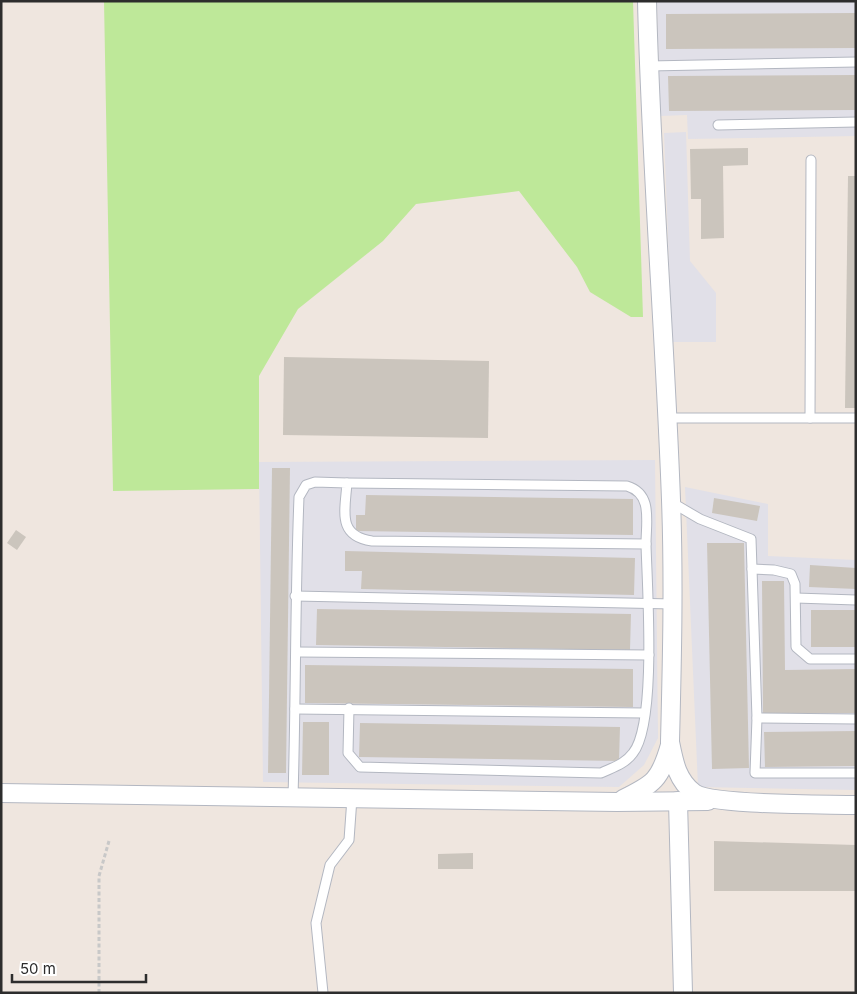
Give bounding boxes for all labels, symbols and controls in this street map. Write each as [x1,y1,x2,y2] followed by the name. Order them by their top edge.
[12,952,146,984] scale bar
[20,959,56,978] text: 50 m

